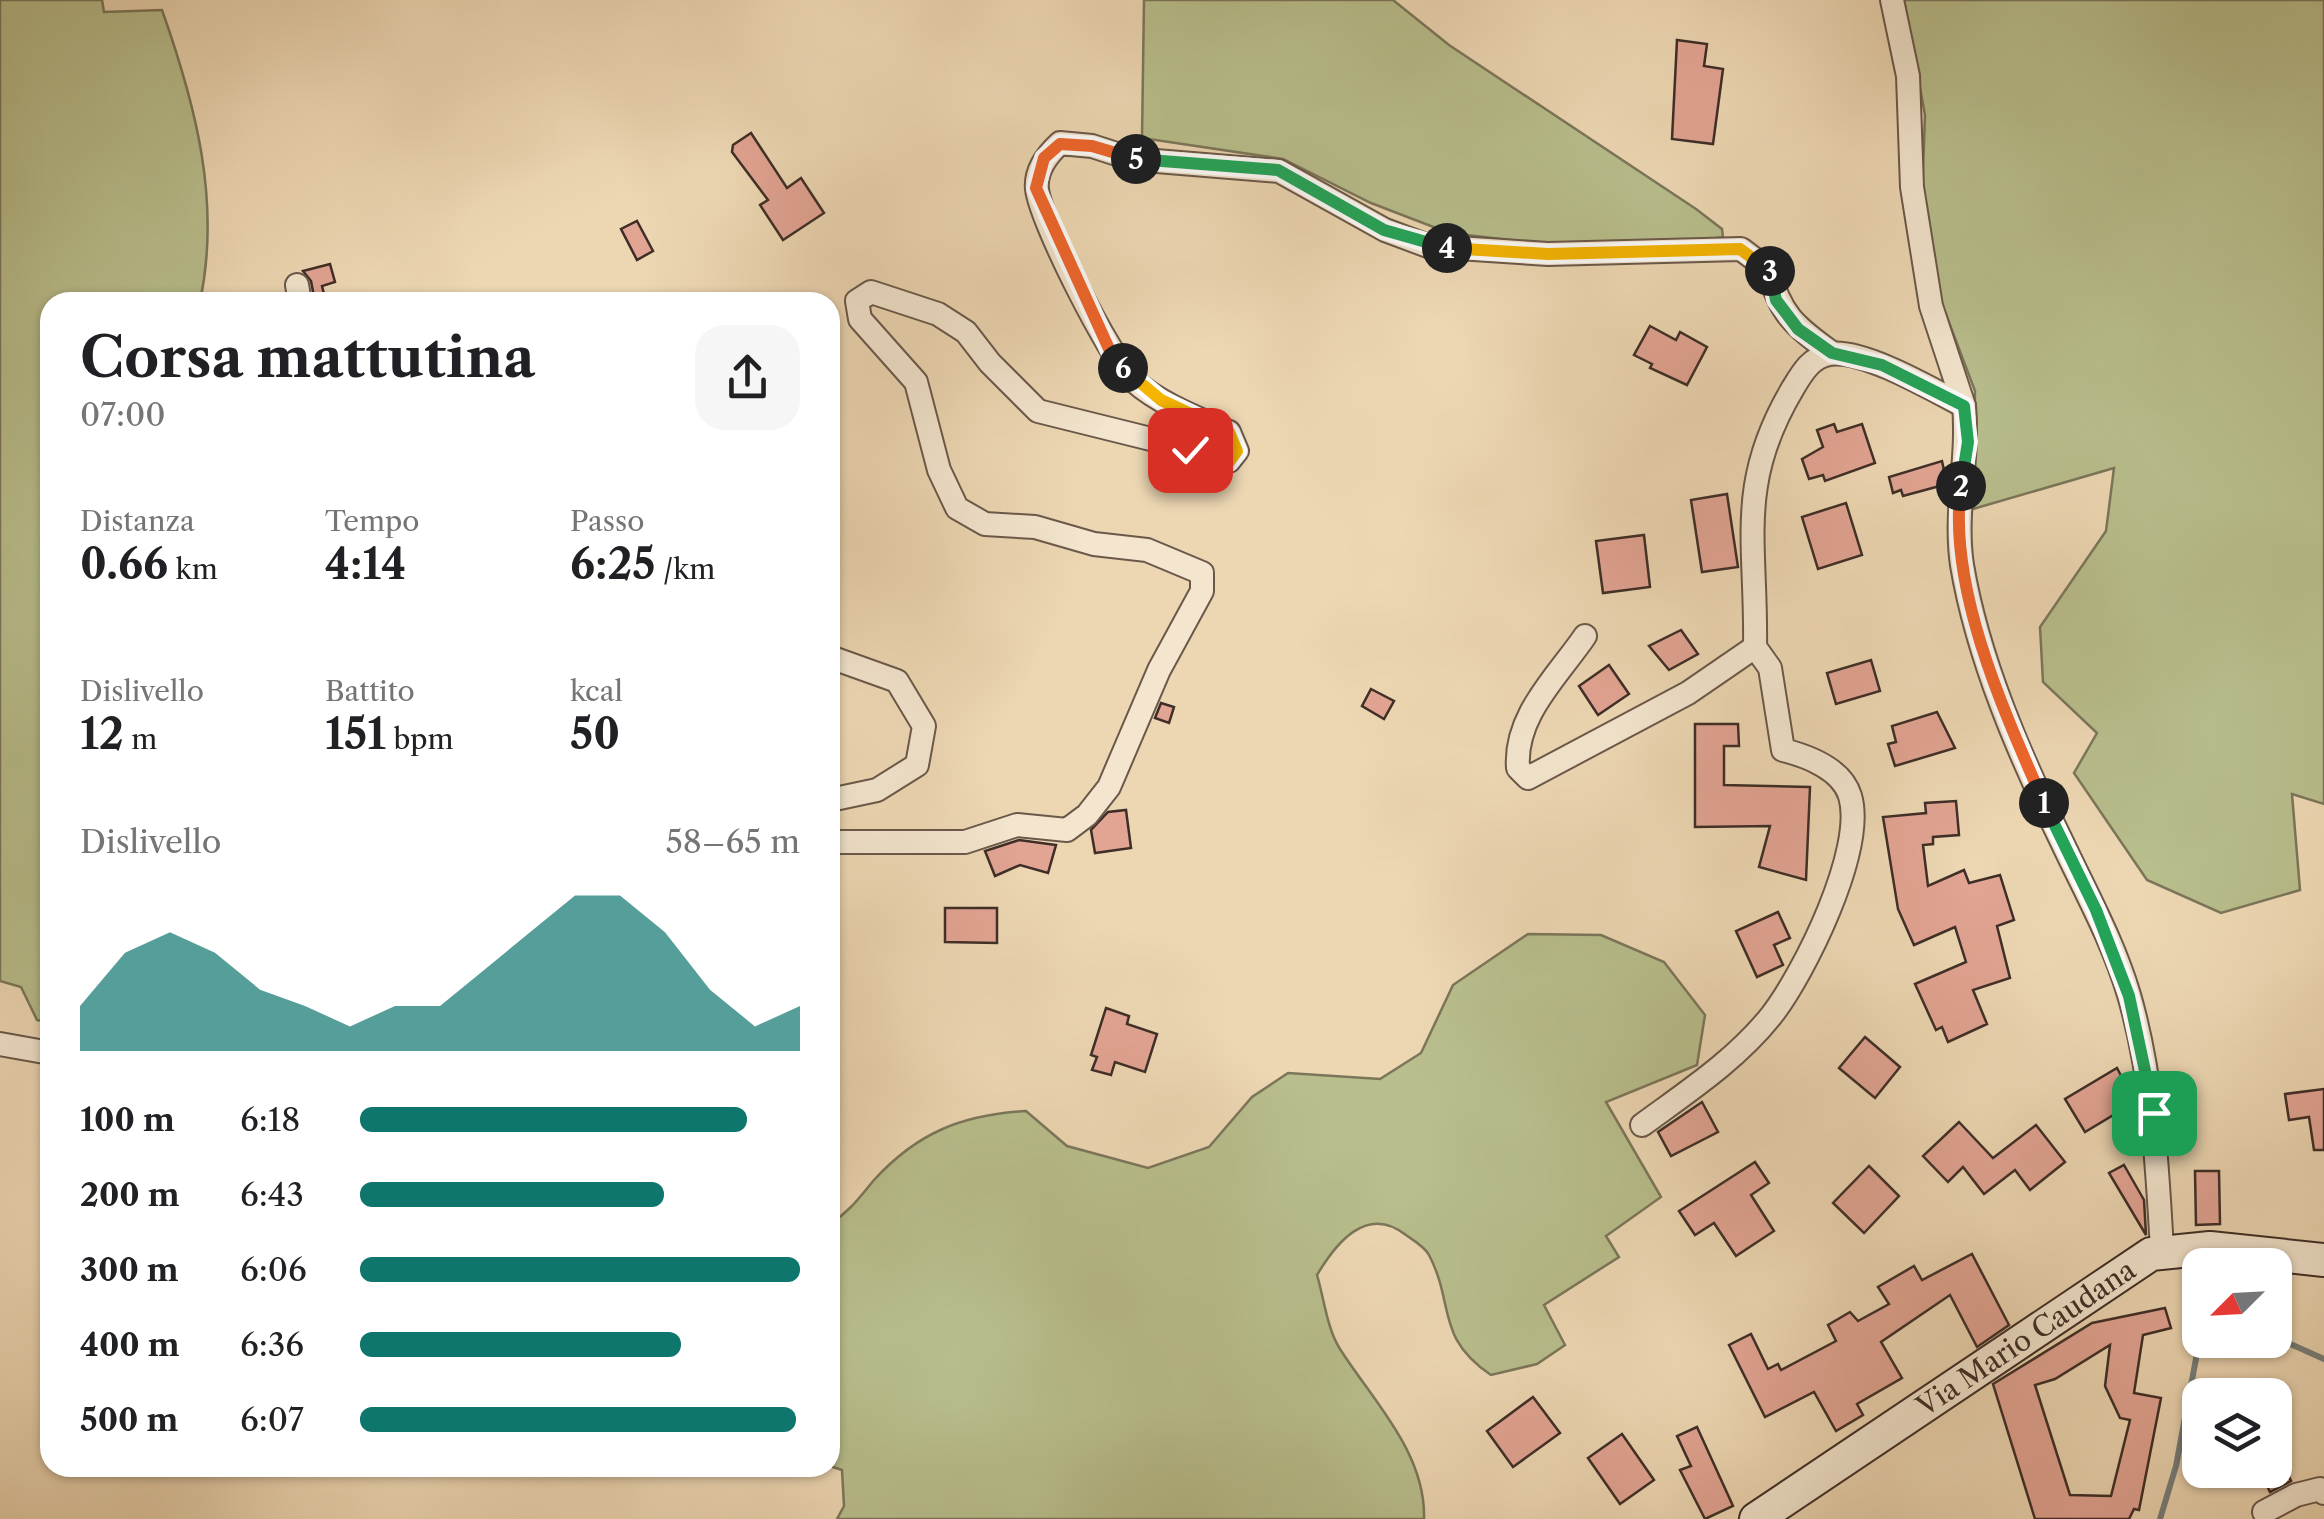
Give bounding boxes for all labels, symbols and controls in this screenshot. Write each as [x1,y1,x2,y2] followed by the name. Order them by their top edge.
[1111,134,1161,184] pin: 5
[1128,142,1144,176] text: 5
[1422,223,1472,273] pin: 4
[1439,231,1455,265] text: 4
[1745,246,1795,296] pin: 3
[1762,254,1778,288] text: 3
[80,324,535,391] text: Corsa mattutina
[695,325,800,430] button: share
[1098,343,1148,393] pin: 6
[1115,351,1131,385] text: 6
[80,395,166,434] text: 07:00
[1148,408,1233,493] pin
[1163,423,1218,478] icon: check
[1936,461,1986,511] pin: 2
[1953,469,1969,503] text: 2
[80,504,195,538] text: Distanza
[325,504,419,538] text: Tempo
[570,504,644,538] text: Passo
[80,538,168,590] text: 0.66
[325,538,406,590] text: 4:14
[570,538,656,590] text: 6:25
[168,552,218,586] text: km
[656,552,715,586] text: /km
[80,674,204,708] text: Dislivello
[325,674,415,708] text: Battito
[570,674,623,708] text: kcal
[80,708,124,760] text: 12
[325,708,386,760] text: 151
[570,708,620,760] text: 50
[124,722,157,756] text: m
[386,722,454,756] text: bpm
[2019,778,2069,828] pin: 1
[2038,786,2050,820] text: 1
[80,822,222,861] text: Dislivello
[665,822,800,861] text: 58–65 m
[2112,1071,2197,1156] pin
[2127,1086,2182,1141] icon: arrive
[80,1100,175,1139] text: 100 m
[240,1100,300,1139] text: 6:18
[80,1175,180,1214] text: 200 m
[240,1175,304,1214] text: 6:43
[2182,1248,2292,1358] north arrow
[2182,1248,2292,1488] map controls
[80,1250,179,1289] text: 300 m
[240,1250,307,1289] text: 6:06
[1909,1252,2142,1424] street label: Via Mario Caudana
[80,1325,180,1364] text: 400 m
[240,1325,304,1364] text: 6:36
[2182,1378,2292,1488] button: layers
[80,1400,178,1439] text: 500 m
[240,1400,304,1439] text: 6:07

